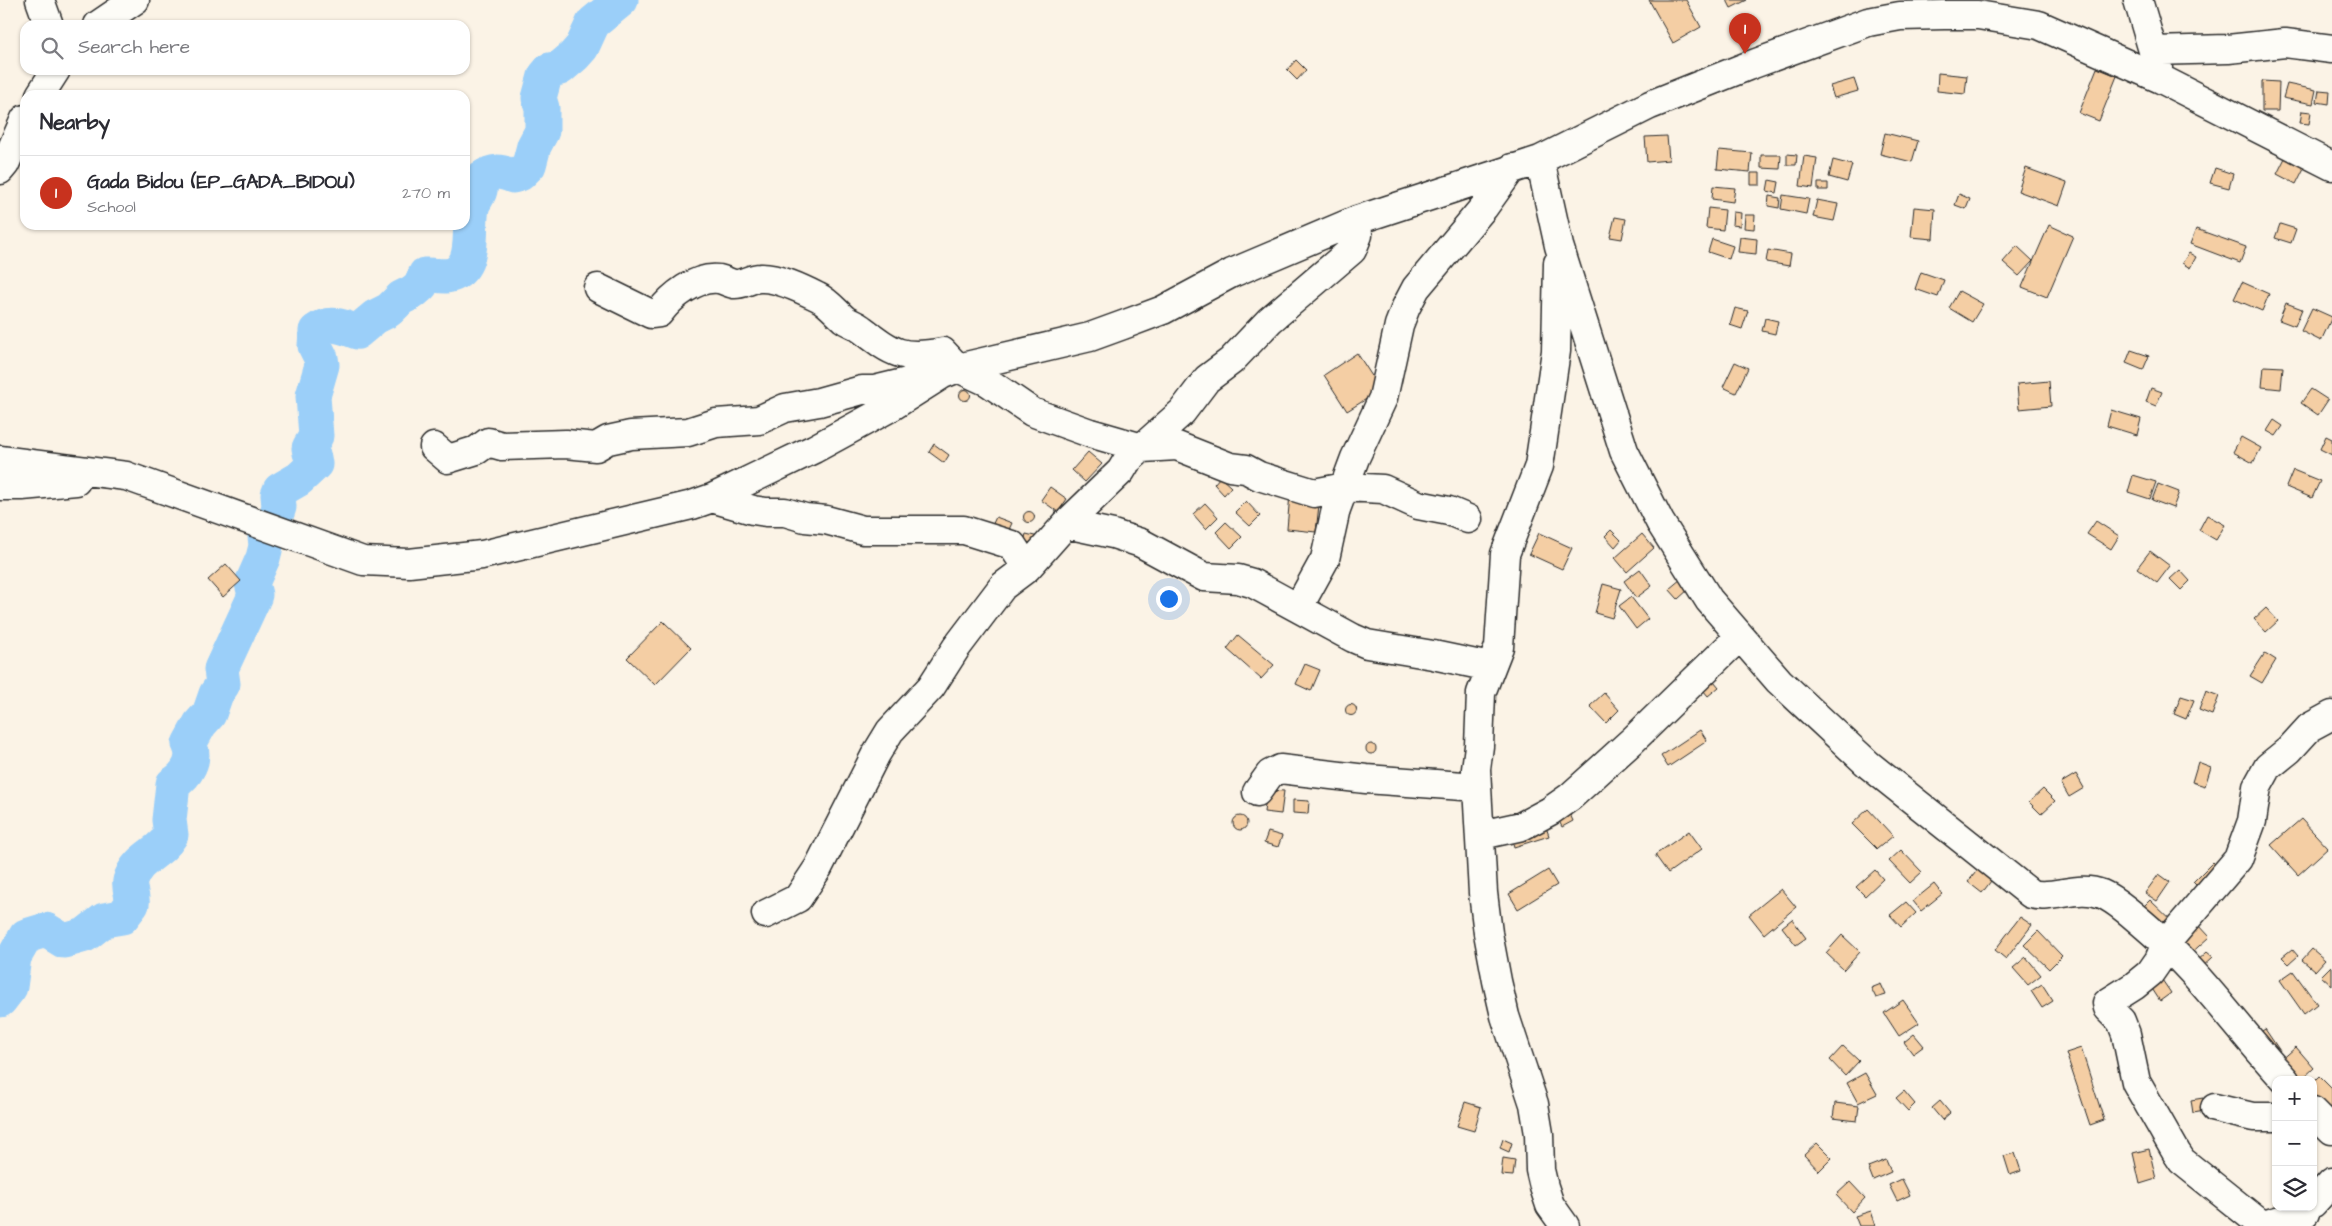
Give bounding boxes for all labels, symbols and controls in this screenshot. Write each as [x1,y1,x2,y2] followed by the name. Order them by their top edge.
[1729,13,1761,54] pin: 1
[20,20,470,75] search box
[38,34,66,62] icon: search
[78,34,190,61] text: Search here
[40,108,110,137] text: Nearby
[87,169,355,196] text: Gada Bidou (EP_GADA_BIDOU)
[55,182,57,204] text: 1
[402,182,450,204] text: 270 m
[87,196,136,218] text: School
[1156,586,1182,612] your location
[2272,1076,2317,1211] map controls
[2272,1076,2317,1121] button: +
[2272,1121,2317,1166] button: −
[2272,1166,2317,1211] button: layers

